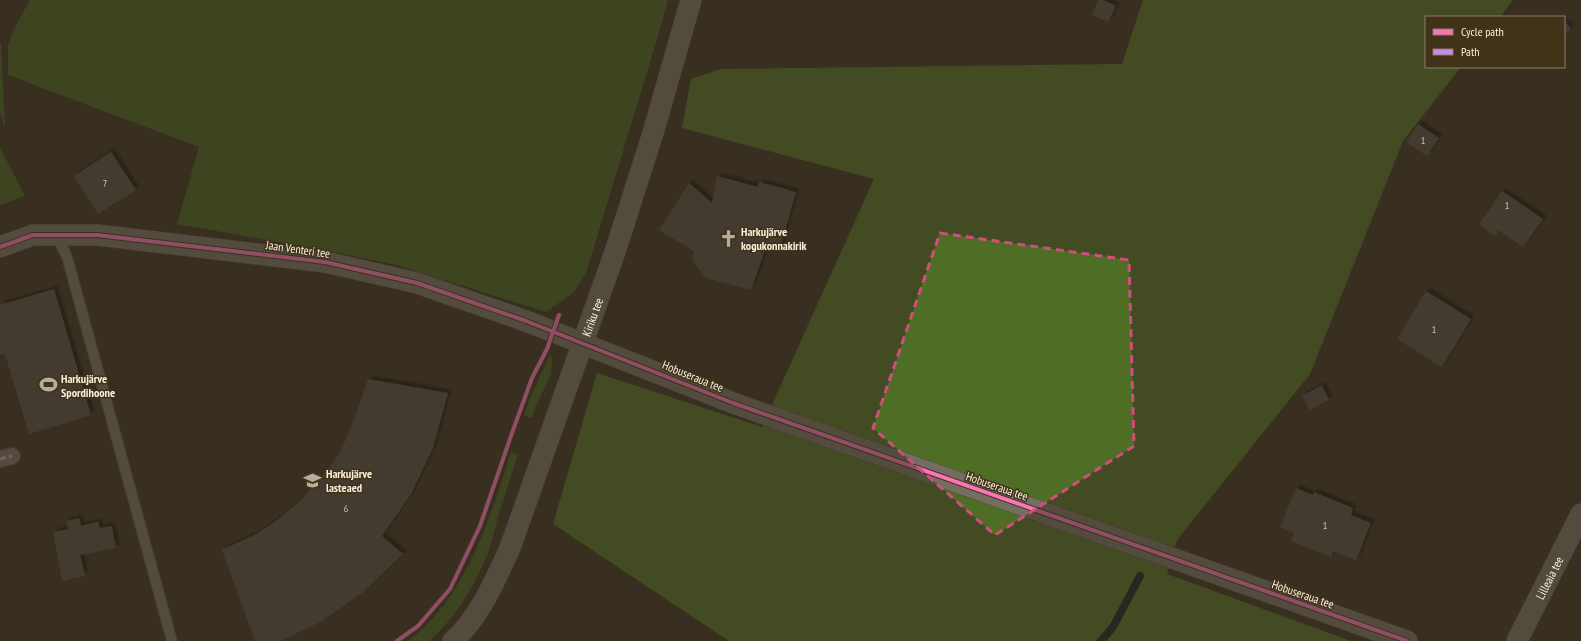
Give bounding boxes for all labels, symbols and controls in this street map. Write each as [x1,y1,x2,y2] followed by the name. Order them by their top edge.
[1425,16,1565,68] legend
[1461,24,1504,39] text: Cycle path
[1461,44,1479,59] text: Path
[1421,134,1425,147] house number: 1
[103,177,107,190] house number: 7
[1505,199,1509,212] house number: 1
[741,224,807,253] place label: Harkujärve kogukonnakirik
[718,228,738,248] church icon: Harkujärve kogukonnakirik
[264,237,331,261] street label: Jaan Venteri tee
[578,296,606,338] street label: Kiriku tee
[1432,323,1436,336] house number: 1
[660,357,726,395] street label: Hobuseraua tee
[61,371,115,400] place label: Harkujärve Spordihoone
[38,375,58,395] sports icon: Harkujärve Spordihoone
[326,466,372,495] place label: Harkujärve lasteaed
[964,468,1030,504] street label: Hobuseraua tee
[303,470,323,490] school or university icon: Harkujärve lasteaed
[344,502,349,515] house number: 6
[1323,519,1327,532] house number: 1
[1532,554,1566,602] street label: Lilleaia tee
[1270,576,1336,612] street label: Hobuseraua tee

